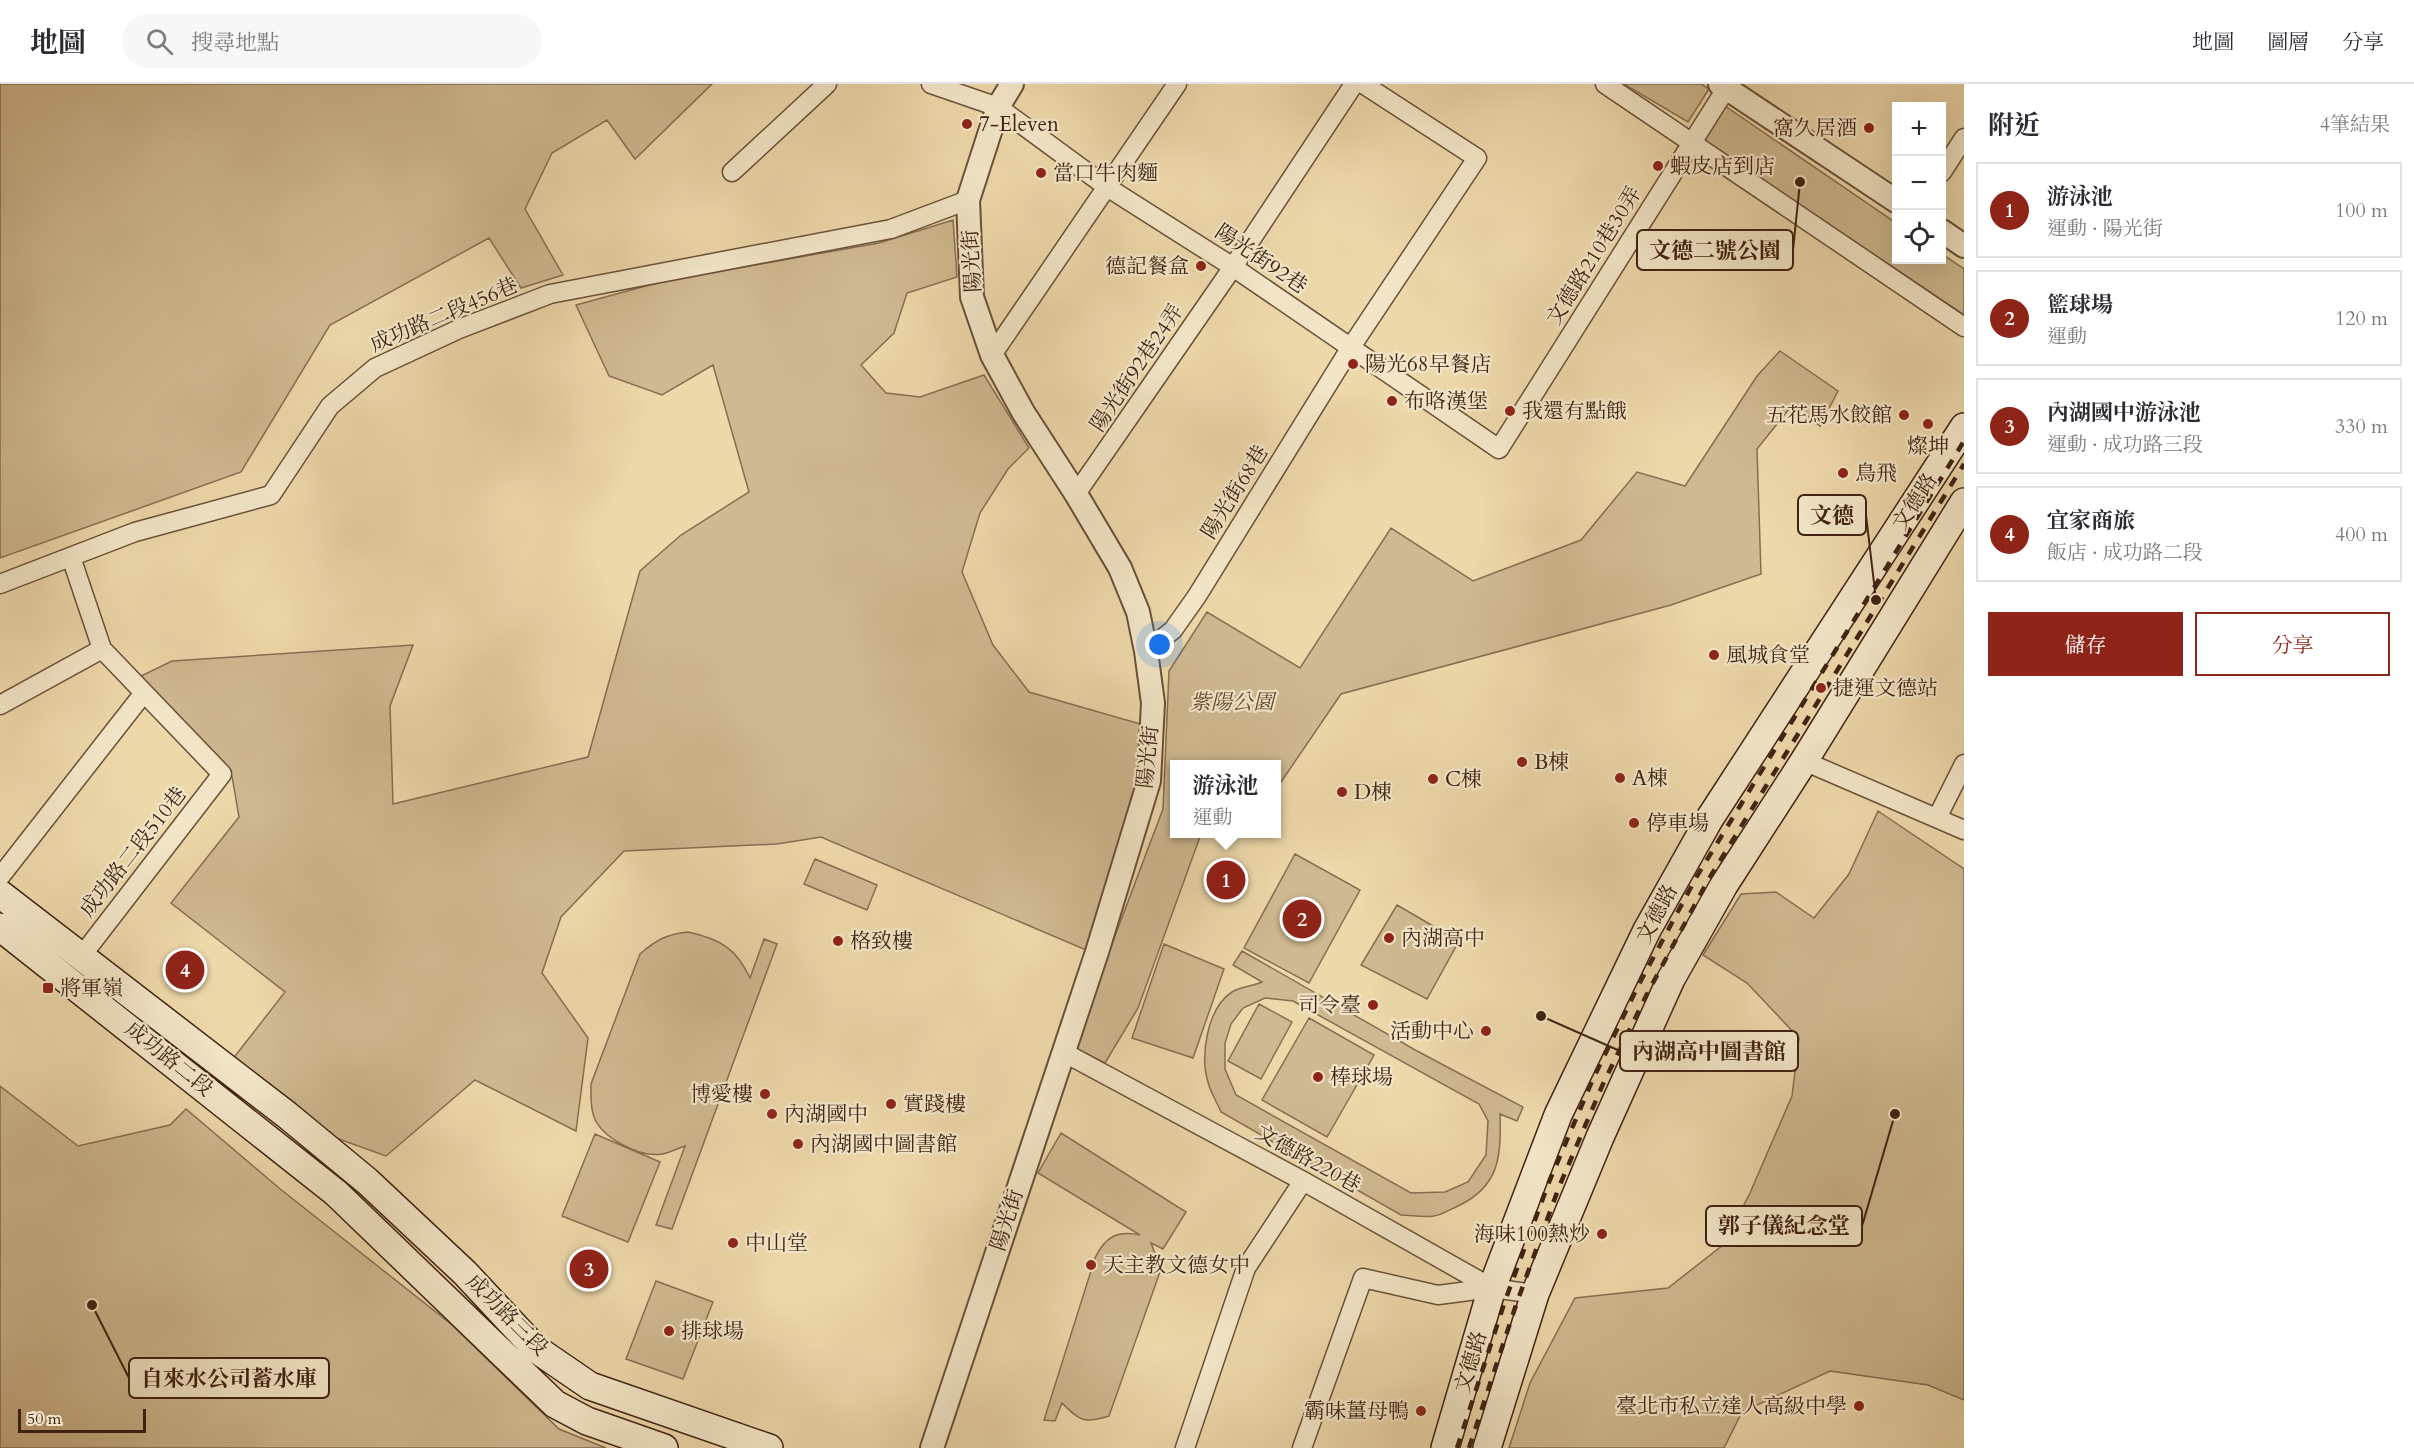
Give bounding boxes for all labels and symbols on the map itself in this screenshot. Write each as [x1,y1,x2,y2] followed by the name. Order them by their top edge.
[979,110,1059,139] place label: 7-Eleven
[1773,114,1857,143] place label: 窩久居酒
[960,117,974,131] marker: 7-Eleven
[1862,121,1876,135] marker: 窩久居酒
[1670,152,1775,181] place label: 蝦皮店到店
[1053,159,1158,188] place label: 當口牛肉麵
[1651,159,1665,173] marker: 蝦皮店到店
[1034,166,1048,180] marker: 當口牛肉麵
[1540,181,1648,331] street label: 文德路210巷30弄
[1209,217,1313,301] street label: 陽光街92巷
[956,229,988,293] street label: 陽光街
[1637,230,1793,270] callout: 文德二號公園
[1649,236,1781,266] text: 文德二號公園
[1105,252,1189,281] place label: 德記餐盒
[1194,259,1208,273] marker: 德記餐盒
[365,271,523,359] street label: 成功路二段456巷
[1084,299,1190,437] street label: 陽光街92巷24弄
[1365,350,1492,379] place label: 陽光68早餐店
[1346,357,1360,371] marker: 陽光68早餐店
[1404,387,1488,416] place label: 布咯漢堡
[1385,394,1399,408] marker: 布咯漢堡
[1522,397,1627,426] place label: 我還有點餓
[1766,401,1892,430] place label: 五花馬水餃館
[1503,404,1517,418] marker: 我還有點餓
[1897,408,1911,422] marker: 五花馬水餃館
[1921,417,1935,431] marker: 燦坤
[1907,432,1949,461] place label: 燦坤
[1195,440,1275,544] street label: 陽光街68巷
[1855,459,1897,488] place label: 鳥飛
[1836,466,1850,480] marker: 鳥飛
[1886,468,1944,536] street label: 文德路
[1798,495,1866,535] callout: 文德
[1810,501,1854,531] text: 文德
[1145,630,1174,659] your location
[1726,641,1810,670] place label: 風城食堂
[1707,648,1721,662] marker: 風城食堂
[1833,674,1938,703] place label: 捷運文德站
[1814,681,1828,695] marker: 捷運文德站
[1190,688,1277,717] park label: 紫陽公園
[1130,724,1166,790] street label: 陽光街
[1534,748,1569,777] place label: B棟
[1515,755,1529,769] marker: B棟
[1632,764,1668,793] place label: A棟
[1445,765,1482,794] place label: C棟
[1613,771,1627,785] marker: A棟
[1426,772,1440,786] marker: C棟
[1354,778,1392,807] place label: D棟
[73,781,193,923] street label: 成功路二段510巷
[1335,785,1349,799] marker: D棟
[1646,809,1709,838] place label: 停車場
[1627,816,1641,830] marker: 停車場
[1206,858,1246,902] pin: 1
[1629,879,1685,949] street label: 文德路
[1282,896,1322,942] pin: 2
[1401,924,1485,953] place label: 內湖高中
[850,927,913,956] place label: 格致樓
[1382,931,1396,945] marker: 內湖高中
[831,934,845,948] marker: 格致樓
[166,948,204,992] pin: 4
[60,974,123,1003] place label: 將軍嶺
[41,981,55,995] marker: 將軍嶺
[1298,991,1361,1020] place label: 司令臺
[1366,998,1380,1012] marker: 司令臺
[119,1015,219,1103] street label: 成功路二段
[1390,1017,1474,1046] place label: 活動中心
[1479,1024,1493,1038] marker: 活動中心
[1620,1031,1798,1071] callout: 內湖高中圖書館
[1632,1037,1786,1067] text: 內湖高中圖書館
[1330,1063,1393,1092] place label: 棒球場
[1311,1070,1325,1084] marker: 棒球場
[690,1080,753,1109] place label: 博愛樓
[758,1087,772,1101] marker: 博愛樓
[903,1090,966,1119] place label: 實踐樓
[884,1097,898,1111] marker: 實踐樓
[784,1100,868,1129] place label: 內湖國中
[765,1107,779,1121] marker: 內湖國中
[1250,1118,1366,1200] street label: 文德路220巷
[810,1130,957,1159] place label: 內湖國中圖書館
[791,1137,805,1151] marker: 內湖國中圖書館
[983,1186,1031,1254] street label: 陽光街
[1706,1206,1862,1246] callout: 郭子儀紀念堂
[1718,1211,1850,1241] text: 郭子儀紀念堂
[1474,1220,1590,1249] place label: 海味100熱炒
[1595,1227,1609,1241] marker: 海味100熱炒
[745,1229,808,1258] place label: 中山堂
[726,1236,740,1250] marker: 中山堂
[570,1246,608,1292] pin: 3
[1103,1251,1250,1280] place label: 天主教文德女中
[1084,1258,1098,1272] marker: 天主教文德女中
[460,1268,554,1362] street label: 成功路三段
[681,1317,744,1346] place label: 排球場
[662,1324,676,1338] marker: 排球場
[1448,1328,1494,1396] street label: 文德路
[129,1358,329,1398] callout: 自來水公司蓄水庫
[141,1364,317,1394] text: 自來水公司蓄水庫
[1616,1392,1847,1421] place label: 臺北市私立達人高級中學
[1304,1397,1409,1426] place label: 霸味薑母鴨
[1852,1399,1866,1413] marker: 臺北市私立達人高級中學
[1414,1404,1428,1418] marker: 霸味薑母鴨
[18,1406,146,1434] scale bar

